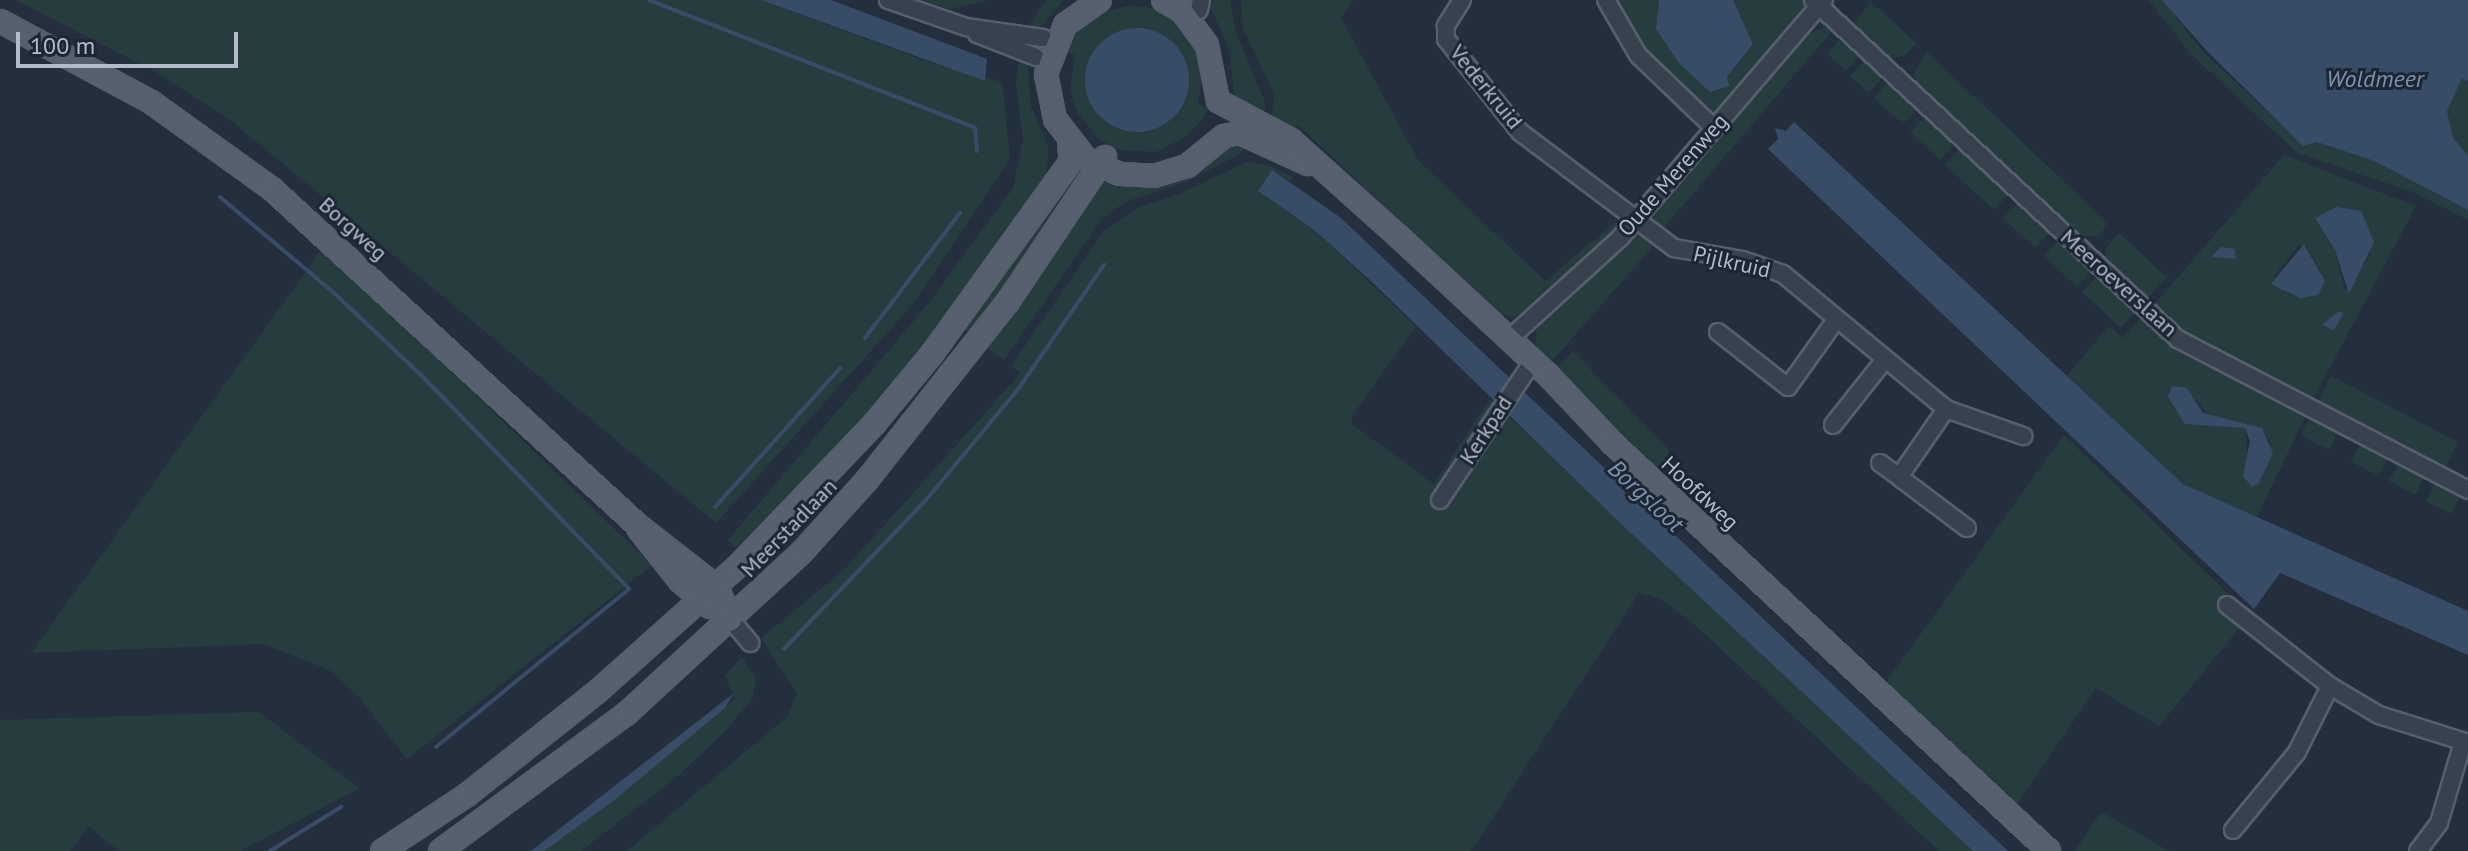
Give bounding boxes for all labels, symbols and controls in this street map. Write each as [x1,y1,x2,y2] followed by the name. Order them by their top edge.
[20,16,242,66] scale bar
[30,30,95,61] text: 100 m
[1444,40,1528,134] street label: Vederkruid
[2326,65,2424,93] water label: Woldmeer
[1613,108,1733,242] street label: Oude Merenweg
[313,192,393,266] street label: Borgweg
[2055,224,2183,342] street label: Meeroeverslaan
[1691,240,1773,284] street label: Pijlkruid
[1454,391,1518,469] street label: Kerkpad
[1656,451,1744,535] street label: Hoofdweg
[1602,454,1690,538] water label: Borgsloot
[735,473,843,583] street label: Meerstadlaan

